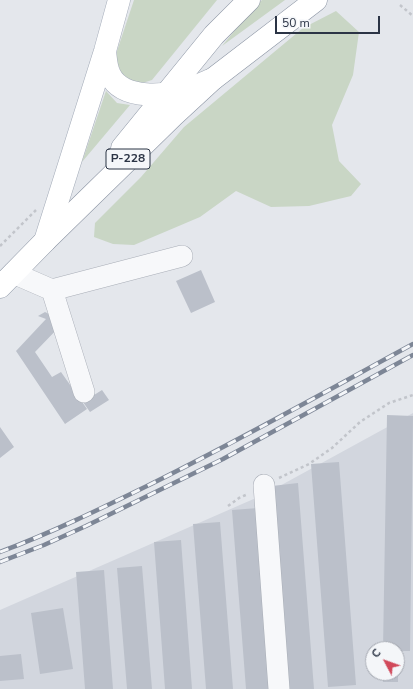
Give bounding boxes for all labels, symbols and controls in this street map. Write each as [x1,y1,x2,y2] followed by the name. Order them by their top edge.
[277,8,382,34] scale bar
[282,15,310,31] text: 50 m
[106,149,150,169] road number: Р-228
[365,641,405,681] north arrow
[368,646,384,661] text: С

